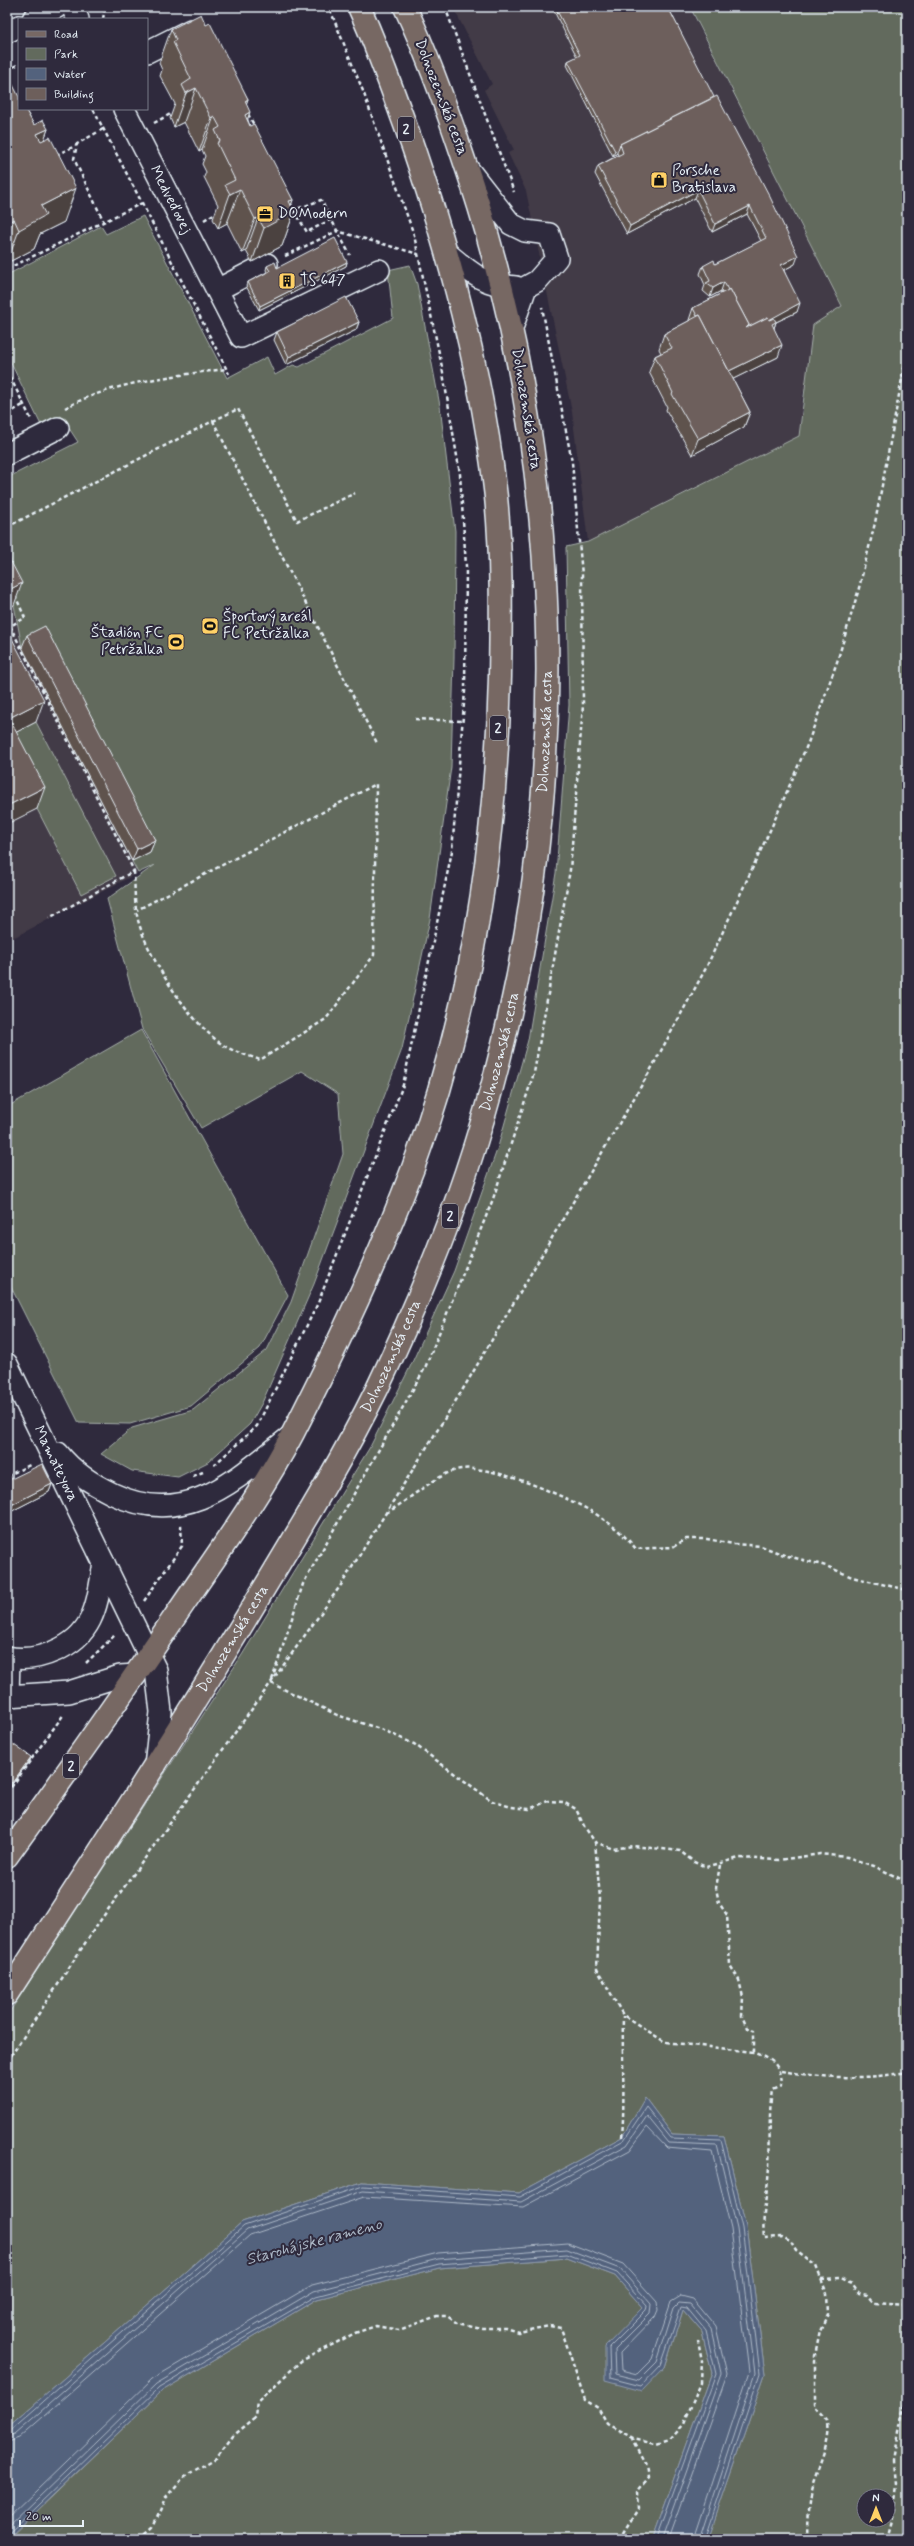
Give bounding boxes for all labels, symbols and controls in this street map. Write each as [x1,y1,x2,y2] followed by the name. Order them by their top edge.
[18,18,148,110] legend
[54,27,78,43] text: Road
[410,36,472,158] street label: Dolnozemská cesta
[54,47,78,63] text: Park
[54,67,86,83] text: Water
[54,87,94,104] text: Building
[398,117,414,141] road number: 2
[672,161,736,198] place label: Porsche Bratislava
[145,162,196,237] street label: Medveďovej
[649,170,669,190] shop icon: Porsche Bratislava
[255,204,275,224] office icon: DOModern
[278,204,348,224] place label: DOModern
[277,271,297,291] building icon: TS 647
[300,271,346,291] place label: TS 647
[507,347,546,471] street label: Dolnozemská cesta
[223,607,312,644] place label: Športový areál FC Petržalka
[200,616,220,636] sports icon: Športový areál FC Petržalka
[91,623,163,660] place label: Štadión FC Petržalka
[166,632,186,652] sports icon: Štadión FC Petržalka
[533,670,557,794] street label: Dolnozemská cesta
[490,716,506,740] road number: 2
[476,990,524,1114] street label: Dolnozemská cesta
[442,1204,458,1228] road number: 2
[356,1297,426,1417] street label: Dolnozemská cesta
[29,1422,83,1505] street label: Mamateyova
[193,1581,274,1697] street label: Dolnozemská cesta
[63,1754,79,1778] road number: 2
[244,2213,385,2270] water label: Starohájske rameno
[856,2488,896,2528] north arrow
[872,2492,880,2506] text: N
[20,2502,83,2528] scale bar
[26,2509,52,2525] text: 20 m

